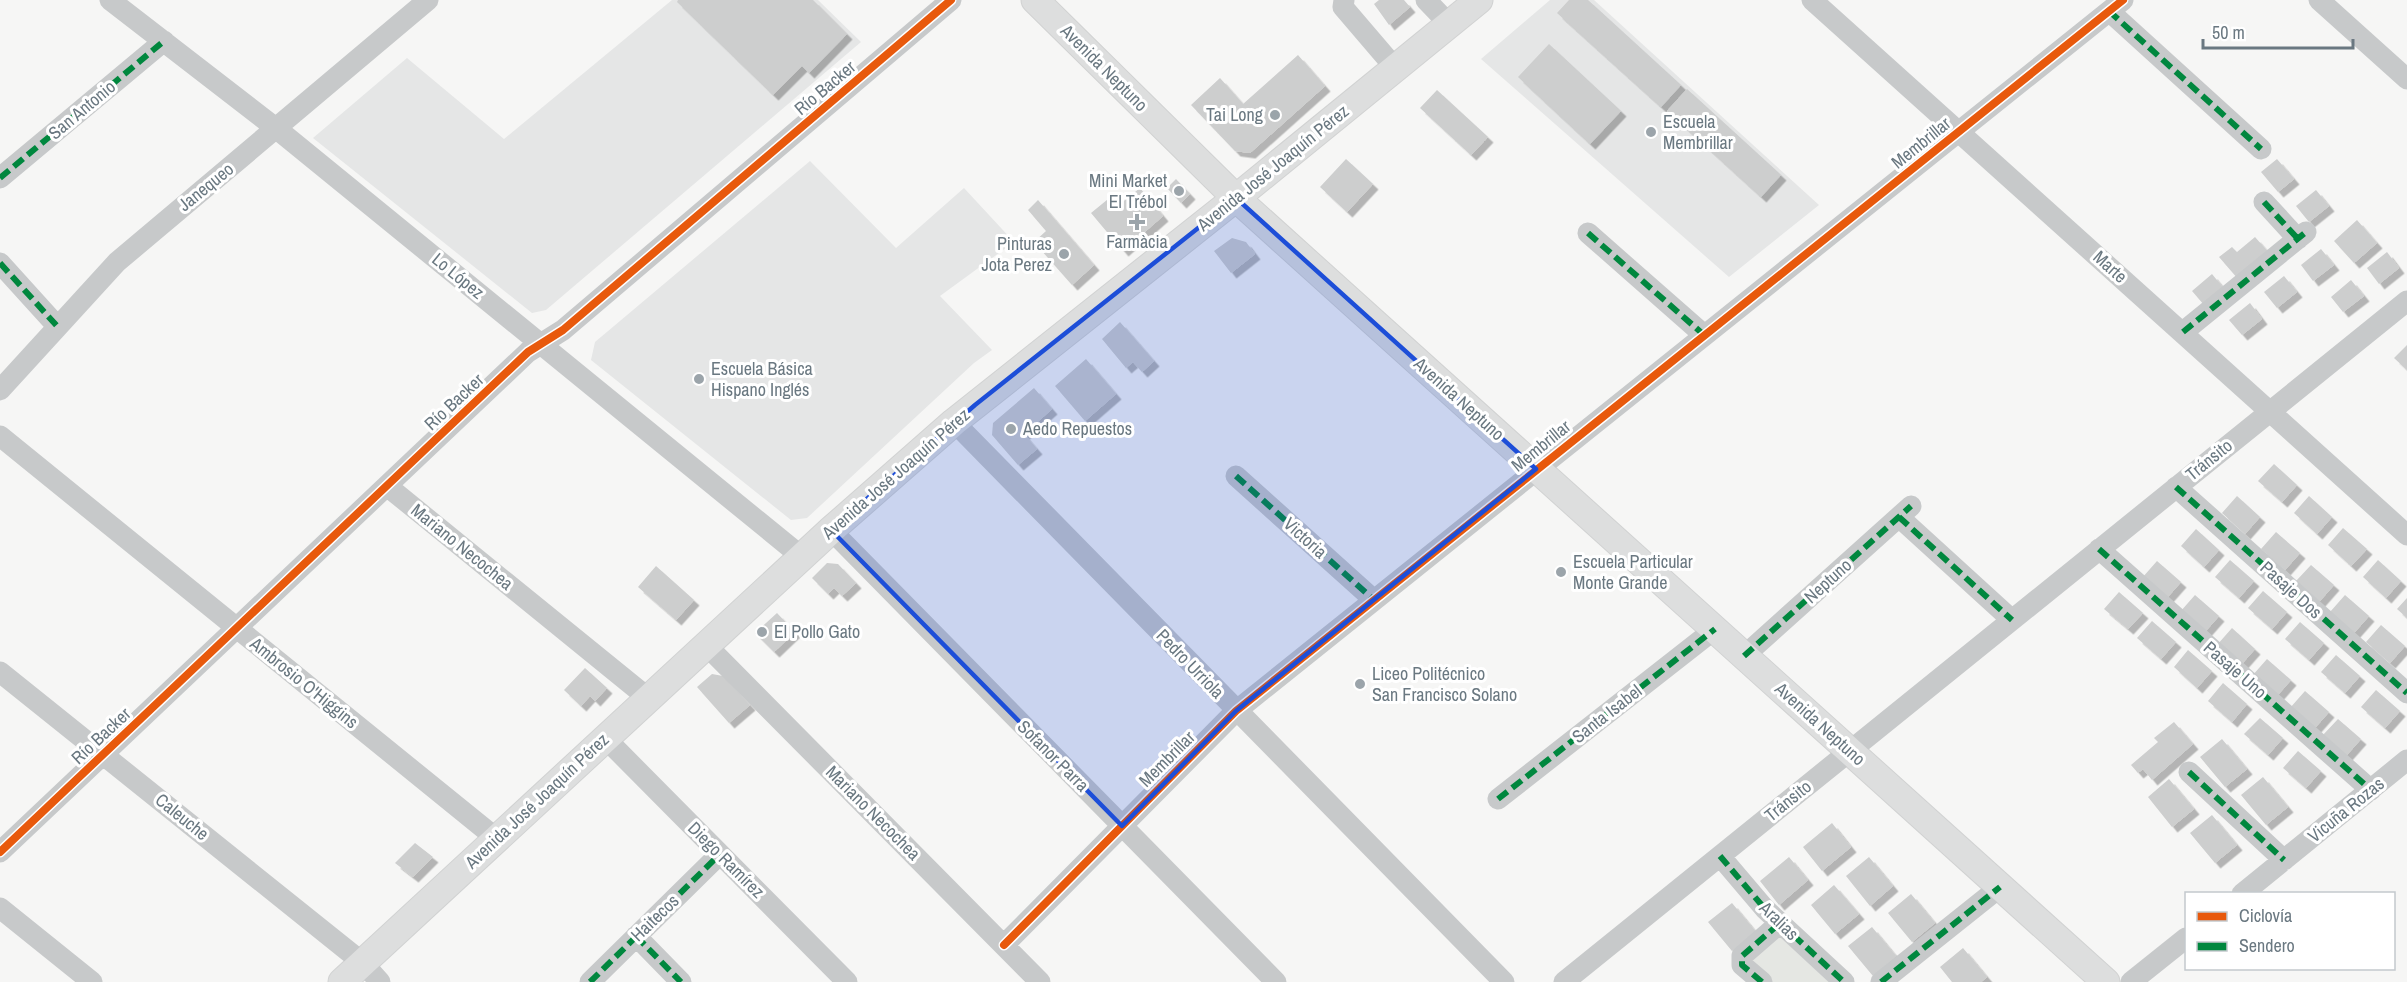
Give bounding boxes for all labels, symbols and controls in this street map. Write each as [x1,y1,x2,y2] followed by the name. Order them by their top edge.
[2203,12,2353,50] scale bar
[1055,18,1153,117] street label: Avenida Neptuno
[2212,20,2245,45] text: 50 m
[789,55,861,121] street label: Río Backer
[43,74,121,145] street label: San Antonio
[1191,99,1354,237] street label: Avenida José Joaquín Pérez
[1206,102,1264,127] place label: Tai Long
[1268,108,1282,122] marker: Tai Long
[1663,109,1733,155] place label: Escuela Membrillar
[1886,111,1956,174] street label: Membrillar
[1644,125,1658,139] marker: Escuela Membrillar
[173,156,239,217] street label: Janequeo
[1089,168,1167,214] place label: Mini Market El Trébol
[1172,184,1186,198] marker: Mini Market El Trébol
[1130,215,1144,229] marker: Farmàcia
[1106,229,1168,254] place label: Farmàcia
[981,231,1052,277] place label: Pinturas Jota Perez
[2088,245,2133,289] street label: Marte
[427,247,490,304] street label: Lo López
[1057,247,1071,261] marker: Pinturas Jota Perez
[1408,351,1510,446] street label: Avenida Neptuno
[711,356,813,402] place label: Escuela Básica Hispano Inglés
[418,368,489,436] street label: Río Backer
[692,372,706,386] marker: Escuela Básica Hispano Inglés
[816,402,975,546] street label: Avenida José Joaquín Pérez
[1506,414,1576,477] street label: Membrillar
[1022,416,1132,441] place label: Aedo Repuestos
[1004,422,1018,436] marker: Aedo Repuestos
[2180,433,2237,486] street label: Tránsito
[406,498,519,596] street label: Mariano Necochea
[1278,511,1333,564] street label: Victoria
[1573,549,1693,595] place label: Escuela Particular Monte Grande
[1799,553,1857,609] street label: Neptuno
[2255,555,2328,624] street label: Pasaje Dos
[1554,565,1568,579] marker: Escuela Particular Monte Grande
[774,619,860,644] place label: El Pollo Gato
[1151,623,1230,704] street label: Pedro Urriola
[755,625,769,639] marker: El Pollo Gato
[244,631,364,734] street label: Ambrosio O'Higgins
[2198,635,2272,704] street label: Pasaje Uno
[1372,661,1517,707] place label: Liceo Politécnico San Francisco Solano
[1769,676,1871,771] street label: Avenida Neptuno
[1353,677,1367,691] marker: Liceo Politécnico San Francisco Solano
[1567,678,1647,749] street label: Santa Isabel
[65,702,136,770] street label: Río Backer
[1012,714,1095,797] street label: Sofanor Parra
[1133,725,1200,792] street label: Membrillar
[458,727,614,875] street label: Avenida José Joaquín Pérez
[820,760,926,866] street label: Mariano Necochea
[2302,771,2389,848] street label: Vicuña Rozas
[1759,774,1816,827] street label: Tránsito
[150,787,214,846] street label: Caleuche
[682,816,770,904] street label: Diego Ramírez
[625,888,684,947] street label: Haitecos
[2185,892,2395,970] legend
[1753,895,1805,946] street label: Aralias
[2239,903,2292,928] text: Ciclovía
[2239,933,2295,958] text: Sendero

